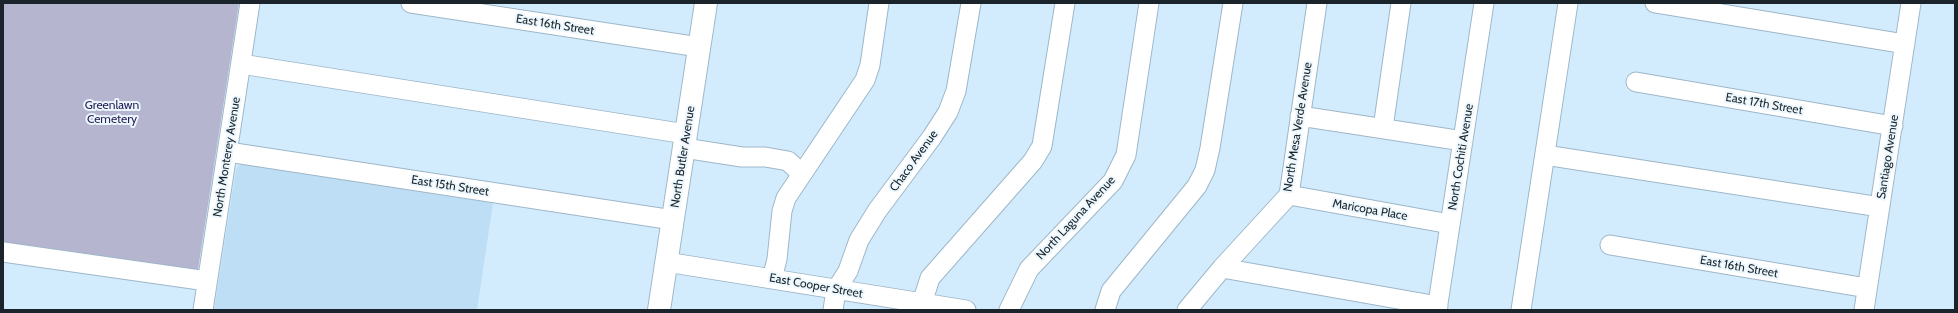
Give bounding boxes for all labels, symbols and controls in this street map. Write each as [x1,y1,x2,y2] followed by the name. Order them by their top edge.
[515,12,595,38] street label: East 16th Street
[1281,61,1315,193] street label: North Mesa Verde Avenue
[1724,90,1804,118] street label: East 17th Street
[210,96,244,218] street label: North Monterey Avenue
[85,98,139,126] park label: Greenlawn Cemetery
[1445,103,1477,211] street label: North Cochiti Avenue
[668,105,698,209] street label: North Butler Avenue
[1874,114,1902,200] street label: Santiago Avenue
[887,127,941,195] street label: Chaco Avenue
[410,173,490,199] street label: East 15th Street
[1034,173,1118,263] street label: North Laguna Avenue
[1331,196,1409,224] street label: Maricopa Place
[1699,253,1779,281] street label: East 16th Street
[768,271,864,301] street label: East Cooper Street

